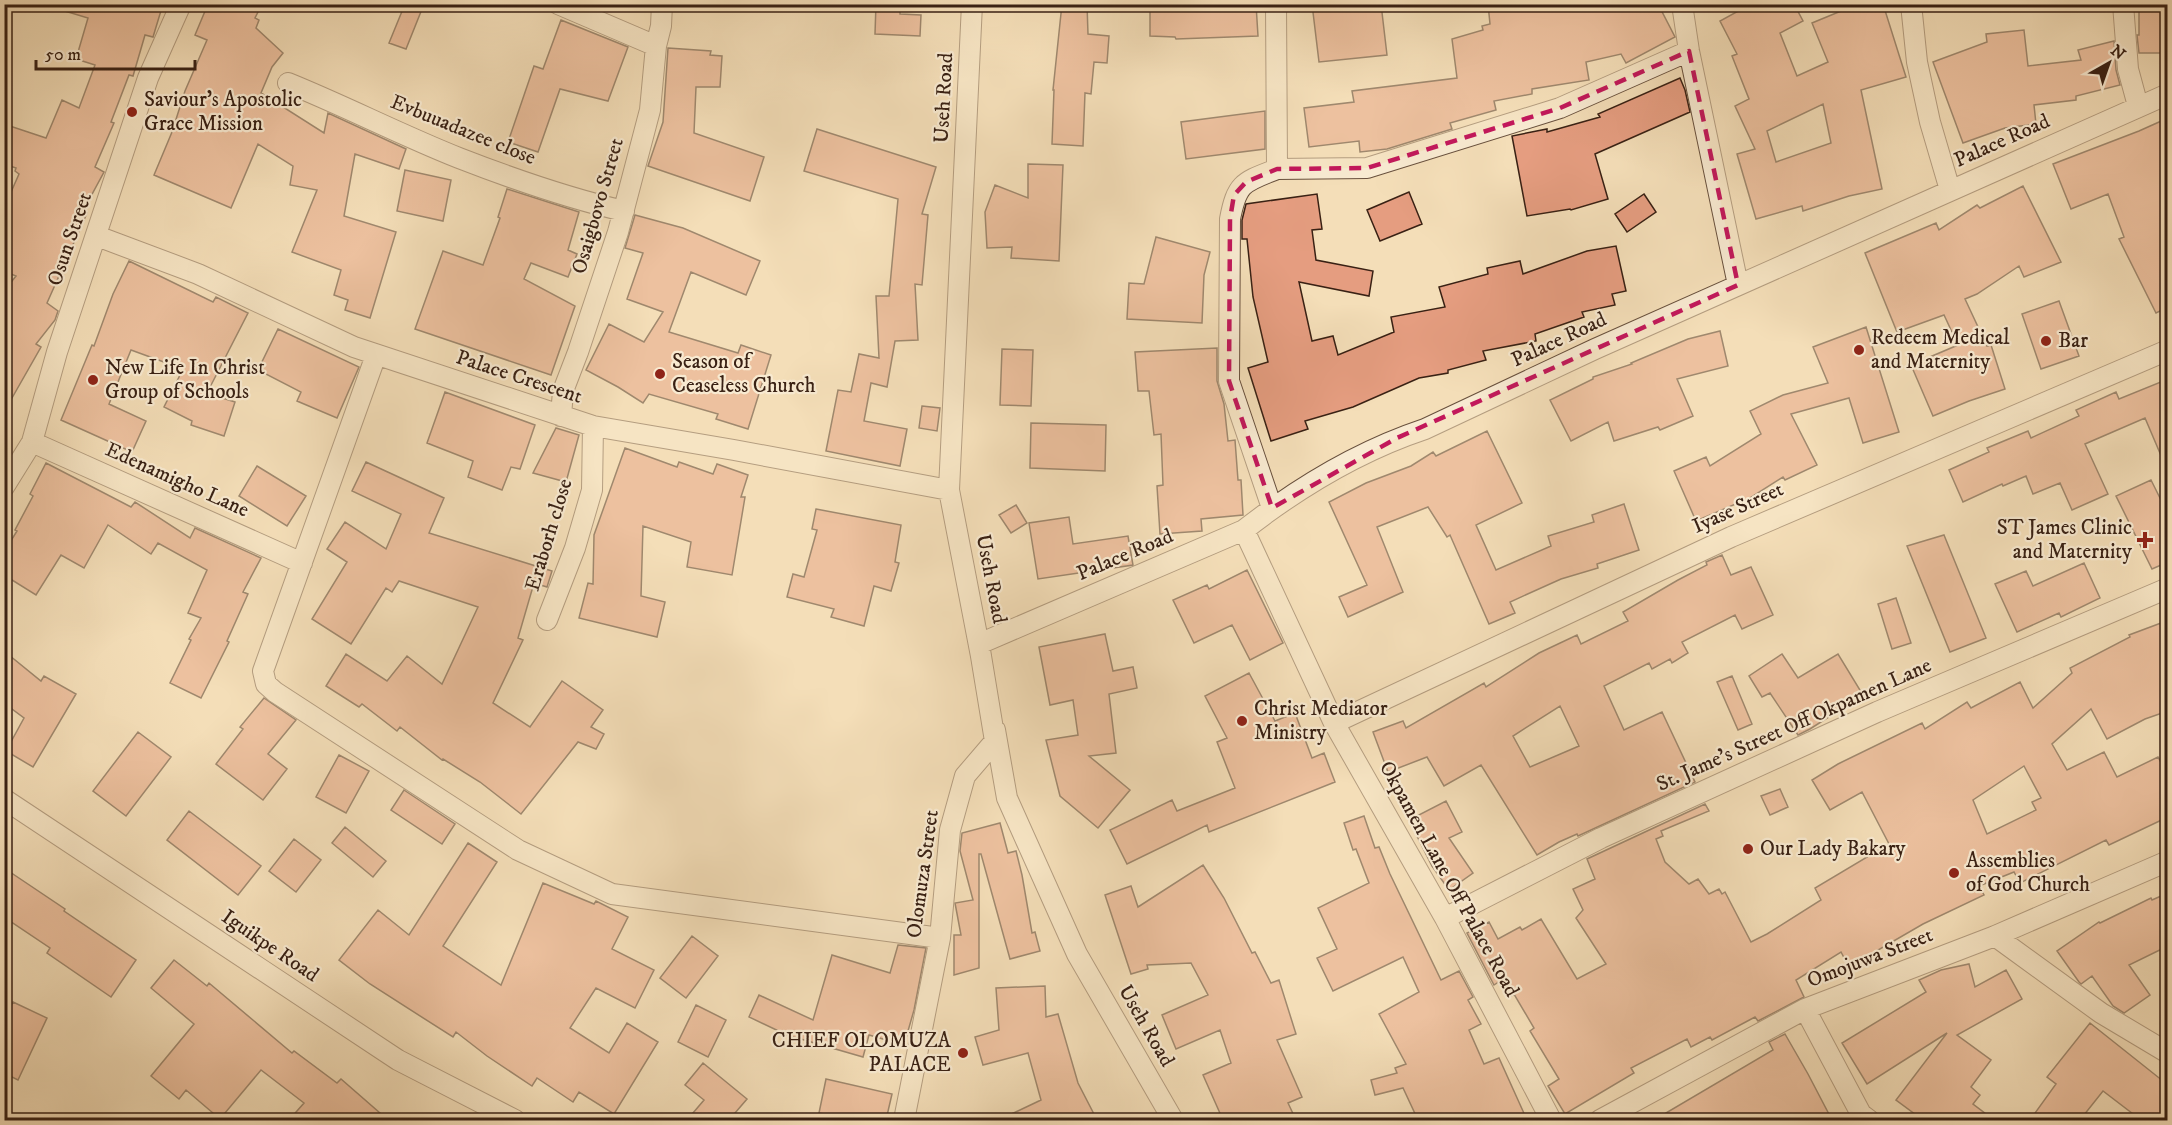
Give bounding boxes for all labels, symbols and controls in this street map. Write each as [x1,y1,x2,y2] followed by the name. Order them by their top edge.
[36,33,195,71] scale bar
[2079,33,2139,93] north arrow
[2107,40,2129,64] text: N
[45,44,81,66] text: 50 m
[929,52,959,144] street label: Useh Road
[144,87,302,137] place label: Saviour's Apostolic Grace Mission
[387,89,540,171] street label: Evbuuadazee close
[125,105,139,119] marker: Saviour's Apostolic Grace Mission
[1950,108,2054,174] street label: Palace Road
[566,135,630,277] street label: Osaigbovo Street
[42,189,98,289] street label: Osun Street
[1507,306,1611,373] street label: Palace Road
[1871,325,2010,375] place label: Redeem Medical and Maternity
[2058,328,2088,354] place label: Bar
[2039,334,2053,348] marker: Bar
[1852,343,1866,357] marker: Redeem Medical and Maternity
[453,344,586,410] street label: Palace Crescent
[672,349,816,399] place label: Season of Ceaseless Church
[105,355,265,405] place label: New Life In Christ Group of Schools
[653,367,667,381] marker: Season of Ceaseless Church
[86,373,100,387] marker: New Life In Christ Group of Schools
[101,437,253,523] street label: Edenamigho Lane
[520,475,578,594] street label: Eraborh close
[1688,476,1788,540] street label: Iyase Street
[1997,515,2133,565] place label: ST James Clinic and Maternity
[1073,523,1178,587] street label: Palace Road
[2136,531,2154,549] marker: ST James Clinic and Maternity
[970,532,1012,626] street label: Useh Road
[1652,652,1936,798] street label: St. Jame's Street Off Okpamen Lane
[1254,696,1388,746] place label: Christ Mediator Ministry
[1235,714,1249,728] marker: Christ Mediator Ministry
[1373,757,1525,1002] street label: Okpamen Lane Off Palace Road
[901,808,945,940] street label: Olomuza Street
[1760,836,1907,862] place label: Our Lady Bakary
[1741,842,1755,856] marker: Our Lady Bakary
[1966,848,2090,898] place label: Assemblies of God Church
[1947,866,1961,880] marker: Assemblies of God Church
[216,904,324,988] street label: Iguikpe Road
[1803,922,1937,994] street label: Omojuwa Street
[1112,980,1180,1072] street label: Useh Road
[772,1028,952,1078] place label: CHIEF OLOMUZA PALACE
[956,1046,970,1060] marker: CHIEF OLOMUZA PALACE

